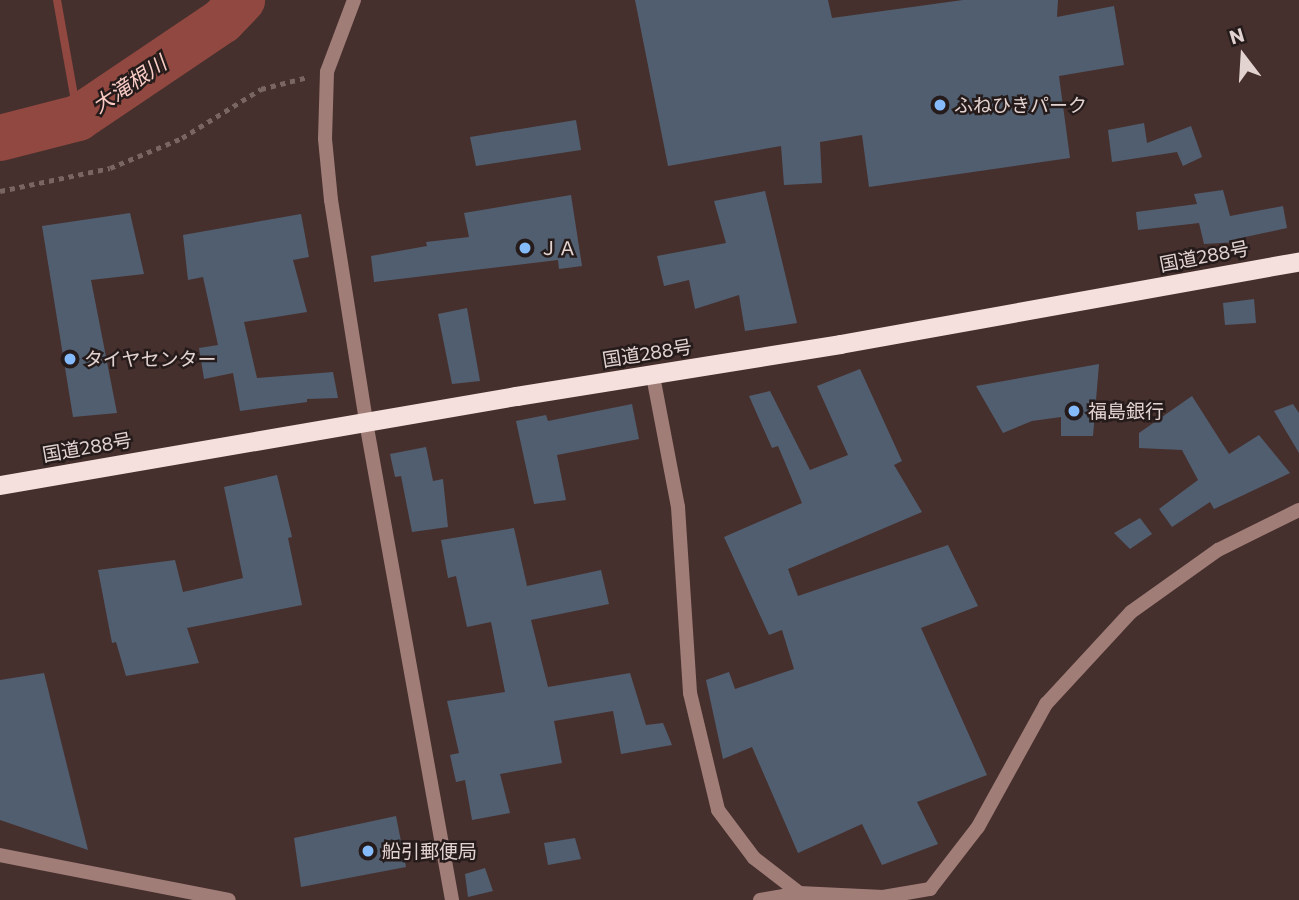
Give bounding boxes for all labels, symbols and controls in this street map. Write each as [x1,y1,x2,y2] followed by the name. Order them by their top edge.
[1208,21,1278,91] north arrow
[1227,22,1247,49] text: N
[87,50,171,118] water label: 大滝根川
[954,94,1087,116] place label: ふねひきパーク
[932,97,948,113] marker: ふねひきパーク
[1157,236,1251,276] street label: 国道288号
[539,237,577,259] place label: ＪＡ
[517,240,533,256] marker: ＪＡ
[600,335,694,371] street label: 国道288号
[84,348,217,370] place label: タイヤセンター
[62,351,78,367] marker: タイヤセンター
[1088,400,1164,422] place label: 福島銀行
[1066,403,1082,419] marker: 福島銀行
[40,428,134,466] street label: 国道288号
[382,840,477,862] place label: 船引郵便局
[360,843,376,859] marker: 船引郵便局

